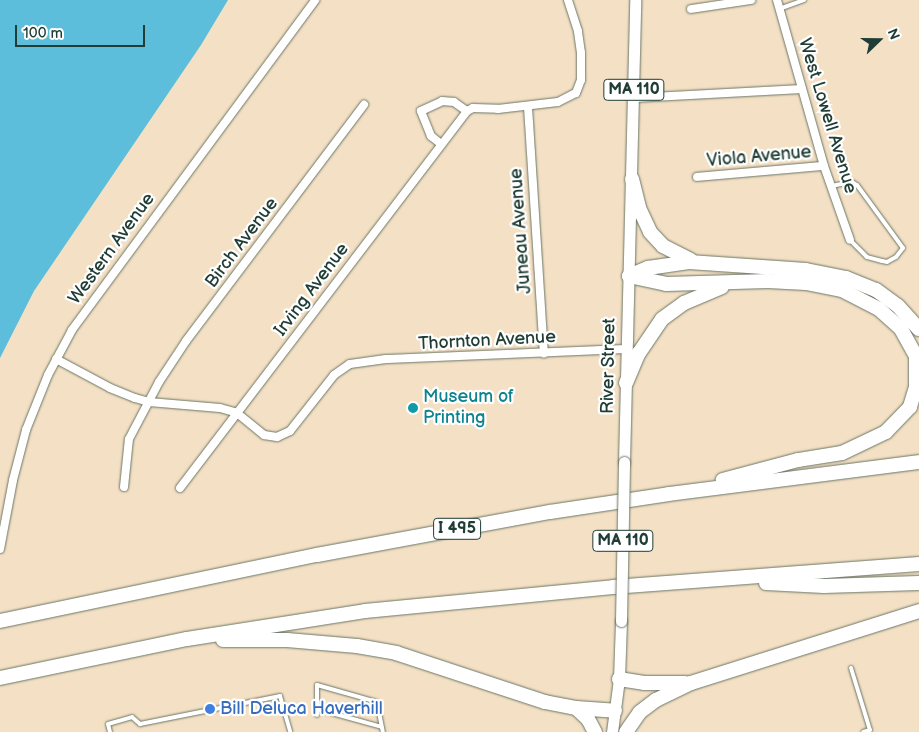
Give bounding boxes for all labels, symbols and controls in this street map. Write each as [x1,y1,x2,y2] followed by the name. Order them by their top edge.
[18,15,148,47] scale bar
[854,15,904,65] north arrow
[23,24,63,43] text: 100 m
[884,26,903,42] text: N
[793,36,861,196] street label: West Lowell Avenue
[603,76,665,104] road number: MA 110
[706,142,812,172] street label: Viola Avenue
[506,168,536,294] street label: Juneau Avenue
[64,189,160,309] street label: Western Avenue
[201,194,283,292] street label: Birch Avenue
[270,239,354,341] street label: Irving Avenue
[597,318,621,414] street label: River Street
[418,327,556,355] street label: Thornton Avenue
[423,387,514,429] place label: Museum of Printing
[407,402,419,414] marker: Museum of Printing
[432,516,482,542] road number: I 495
[592,528,654,554] road number: MA 110
[220,698,383,720] place label: Bill Deluca Haverhill
[204,703,216,715] marker: Bill Deluca Haverhill

